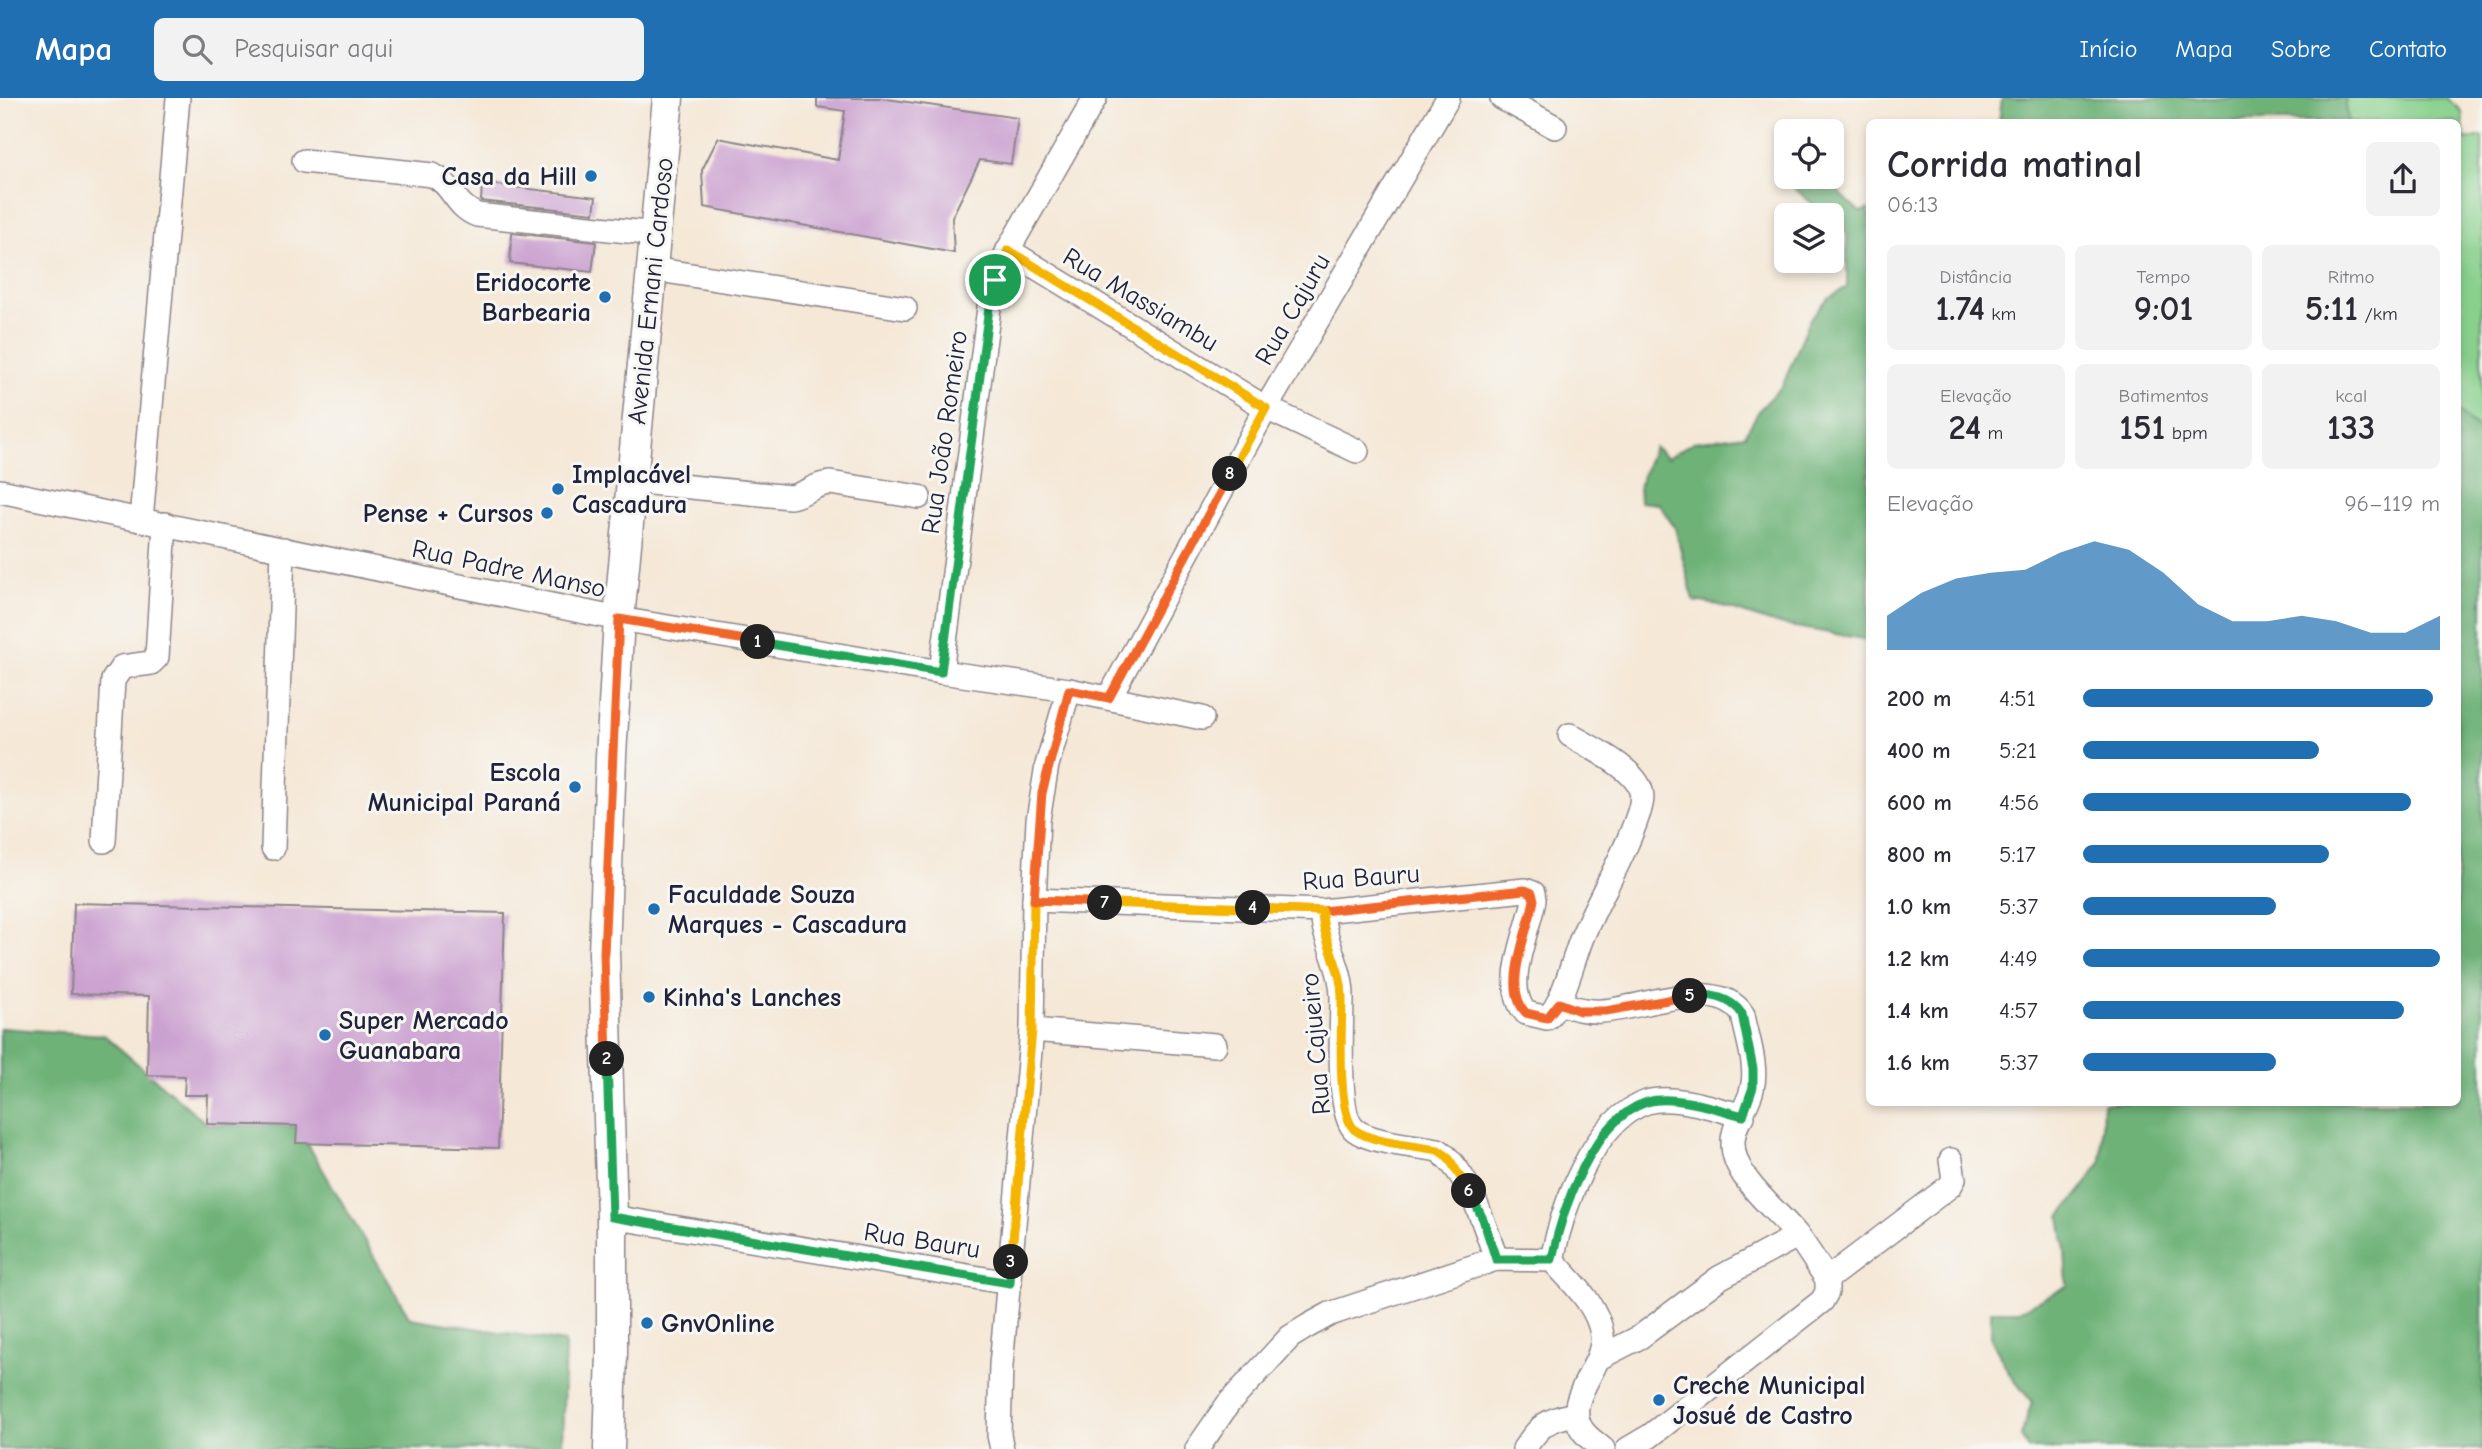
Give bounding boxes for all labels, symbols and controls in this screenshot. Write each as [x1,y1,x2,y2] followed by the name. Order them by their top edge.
[154,18,644,81] search box
[35,30,112,68] text: Mapa
[178,30,216,68] icon: search
[234,34,393,64] text: Pesquisar aqui
[2079,35,2137,63] text: Início
[2175,35,2233,63] text: Mapa
[2271,35,2331,63] text: Sobre
[2369,35,2447,63] text: Contato
[1774,119,1844,273] map controls
[1774,119,1844,189] button: locate
[2366,142,2440,216] button: share
[1887,143,2142,187] text: Corrida matinal
[622,156,680,426] street label: Avenida Ernani Cardoso
[441,162,577,192] place label: Casa da Hill
[583,168,599,184] marker: Casa da Hill
[1887,191,1938,218] text: 06:13
[1774,203,1844,273] button: layers
[1057,242,1224,358] street label: Rua Massiambu
[1249,249,1337,370] street label: Rua Cajuru
[965,250,1025,310] pin
[976,261,1014,299] icon: arrive
[1940,266,2012,288] text: Distância
[2137,266,2190,288] text: Tempo
[2328,266,2375,288] text: Ritmo
[475,268,591,328] place label: Eridocorte Barbearia
[1935,288,1985,329] text: 1.74
[2134,288,2193,329] text: 9:01
[2305,288,2358,329] text: 5:11
[597,289,613,305] marker: Eridocorte Barbearia
[1985,303,2016,325] text: km
[2358,303,2398,325] text: /km
[916,328,974,536] street label: Rua João Romeiro
[1940,385,2012,407] text: Elevação
[2119,385,2208,407] text: Batimentos
[2335,385,2367,407] text: kcal
[1948,407,1981,448] text: 24
[2119,407,2165,448] text: 151
[2327,407,2375,448] text: 133
[1981,422,2003,444] text: m
[2165,422,2208,444] text: bpm
[1212,456,1248,492] pin: 8
[572,460,691,520] place label: Implacável Cascadura
[1225,462,1234,484] text: 8
[550,481,566,497] marker: Implacável Cascadura
[1887,490,1974,517] text: Elevação
[2344,490,2440,517] text: 96–119 m
[363,499,533,529] place label: Pense + Cursos
[539,505,555,521] marker: Pense + Cursos
[409,534,608,604] street label: Rua Padre Manso
[740,624,776,660] pin: 1
[754,630,761,652] text: 1
[1887,685,1951,712] text: 200 m
[1999,685,2036,712] text: 4:51
[1887,737,1951,764] text: 400 m
[1999,737,2037,764] text: 5:21
[368,758,561,818] place label: Escola Municipal Paraná
[567,779,583,795] marker: Escola Municipal Paraná
[1887,789,1952,816] text: 600 m
[1999,789,2039,816] text: 4:56
[1887,841,1952,868] text: 800 m
[1999,841,2036,868] text: 5:17
[1302,859,1421,897] street label: Rua Bauru
[668,880,907,940] place label: Faculdade Souza Marques - Cascadura
[1088,886,1122,920] pin: 7
[1236,890,1270,926] pin: 4
[1100,891,1109,913] text: 7
[1887,893,1951,920] text: 1.0 km
[1999,893,2038,920] text: 5:37
[1248,896,1257,918] text: 4
[646,901,662,917] marker: Faculdade Souza Marques - Cascadura
[1887,945,1949,972] text: 1.2 km
[1999,945,2038,972] text: 4:49
[1295,972,1337,1116] street label: Rua Cajueiro
[1672,978,1708,1014] pin: 5
[663,983,841,1013] place label: Kinha's Lanches
[1684,984,1695,1006] text: 5
[641,989,657,1005] marker: Kinha's Lanches
[1887,997,1949,1024] text: 1.4 km
[1999,997,2038,1024] text: 4:57
[339,1006,509,1066] place label: Super Mercado Guanabara
[317,1027,333,1043] marker: Super Mercado Guanabara
[590,1042,624,1076] pin: 2
[602,1047,611,1069] text: 2
[1887,1049,1950,1076] text: 1.6 km
[1999,1049,2038,1076] text: 5:37
[1452,1174,1486,1208] pin: 6
[1464,1179,1473,1201] text: 6
[862,1217,982,1265] street label: Rua Bauru
[993,1244,1028,1280] pin: 3
[1006,1250,1015,1272] text: 3
[661,1309,775,1339] place label: GnvOnline
[639,1315,655,1331] marker: GnvOnline
[1673,1371,1865,1431] place label: Creche Municipal Josué de Castro
[1651,1392,1667,1408] marker: Creche Municipal Josué de Castro

